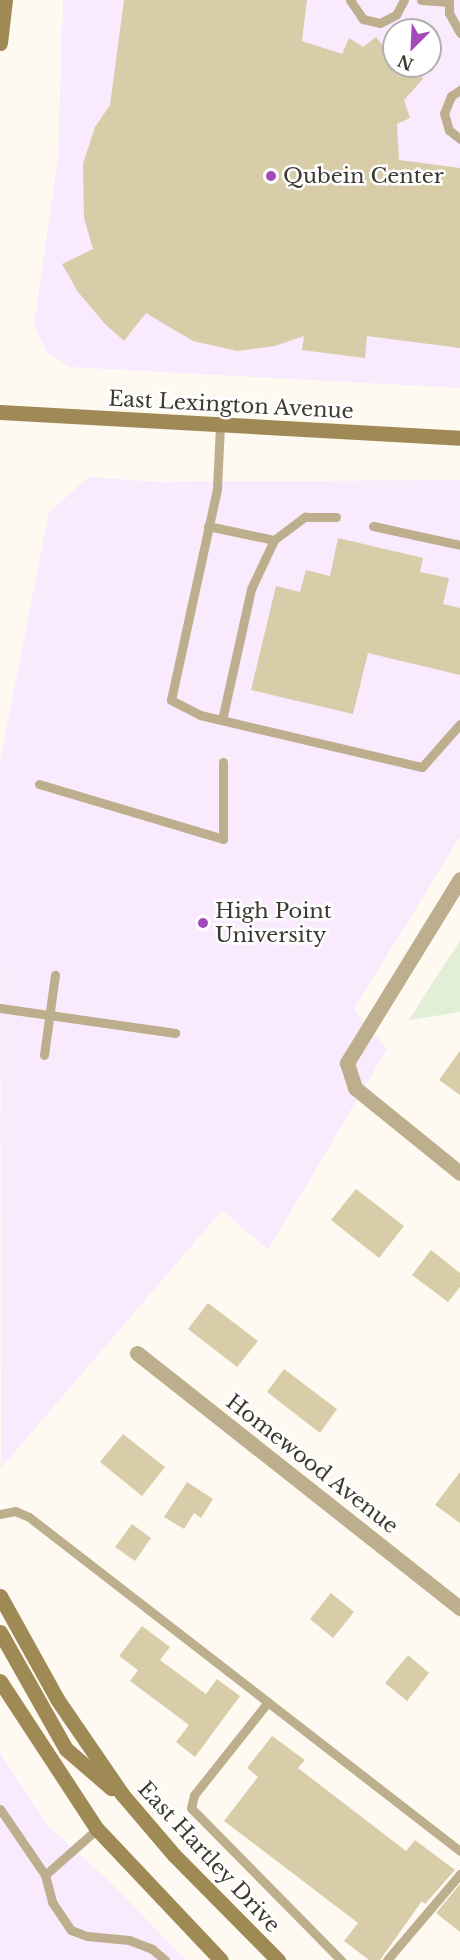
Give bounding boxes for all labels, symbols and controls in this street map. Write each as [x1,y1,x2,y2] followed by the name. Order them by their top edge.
[382,18,442,78] north arrow
[395,50,416,75] text: N
[283,163,444,189] place label: Qubein Center
[264,169,278,183] marker: Qubein Center
[107,386,355,424] street label: East Lexington Avenue
[215,898,332,948] place label: High Point University
[196,916,210,930] marker: High Point University
[221,1389,403,1539] street label: Homewood Avenue
[132,1776,286,1938] street label: East Hartley Drive

